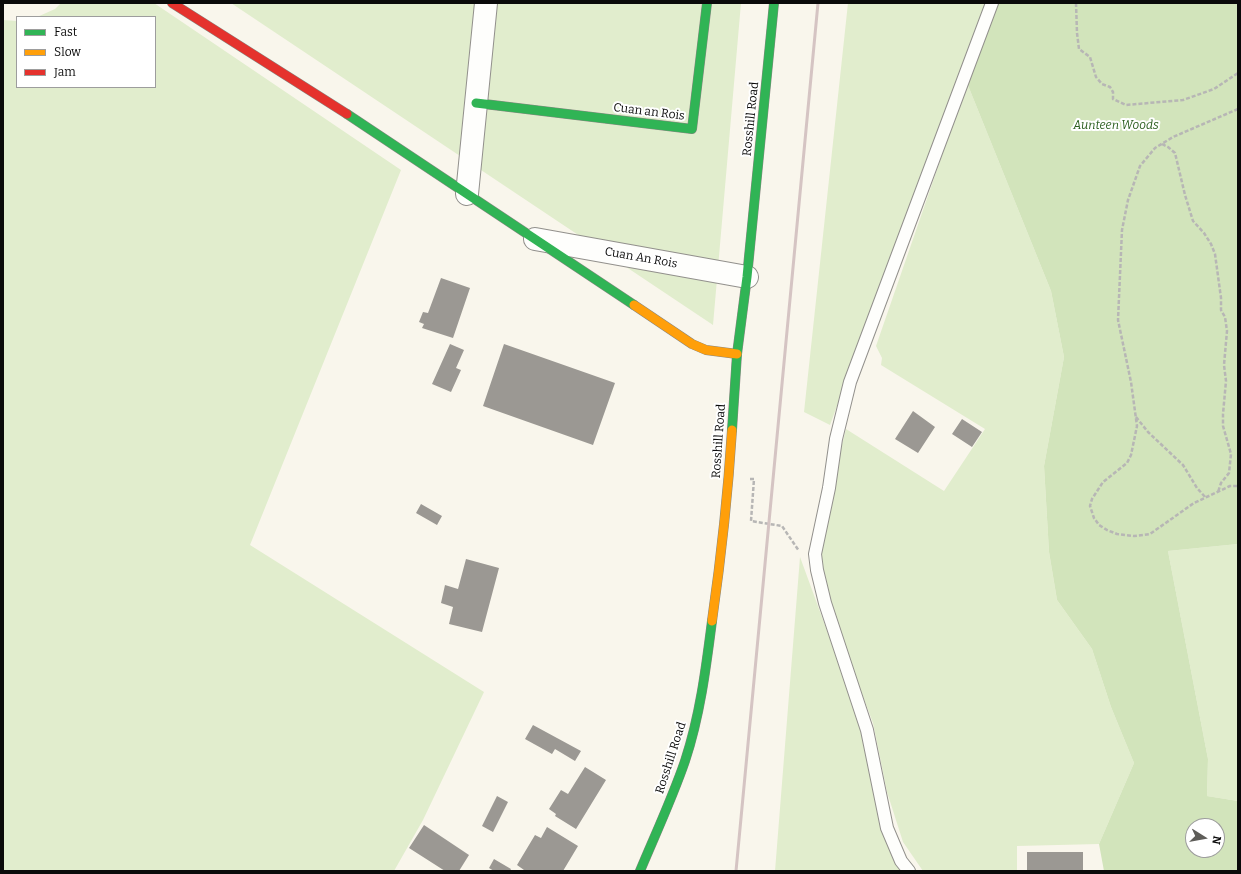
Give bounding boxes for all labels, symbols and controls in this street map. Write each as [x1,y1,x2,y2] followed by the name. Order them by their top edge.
[16,16,156,88] legend
[54,25,77,39] text: Fast
[54,45,81,59] text: Slow
[54,65,76,79] text: Jam
[740,81,762,157] street label: Rosshill Road
[612,100,686,124] street label: Cuan an Rois
[1073,119,1159,133] park label: Aunteen Woods
[604,245,678,271] street label: Cuan An Rois
[709,403,729,479] street label: Rosshill Road
[653,720,689,796] street label: Rosshill Road
[1185,818,1225,858] north arrow
[1209,835,1223,846] text: N

